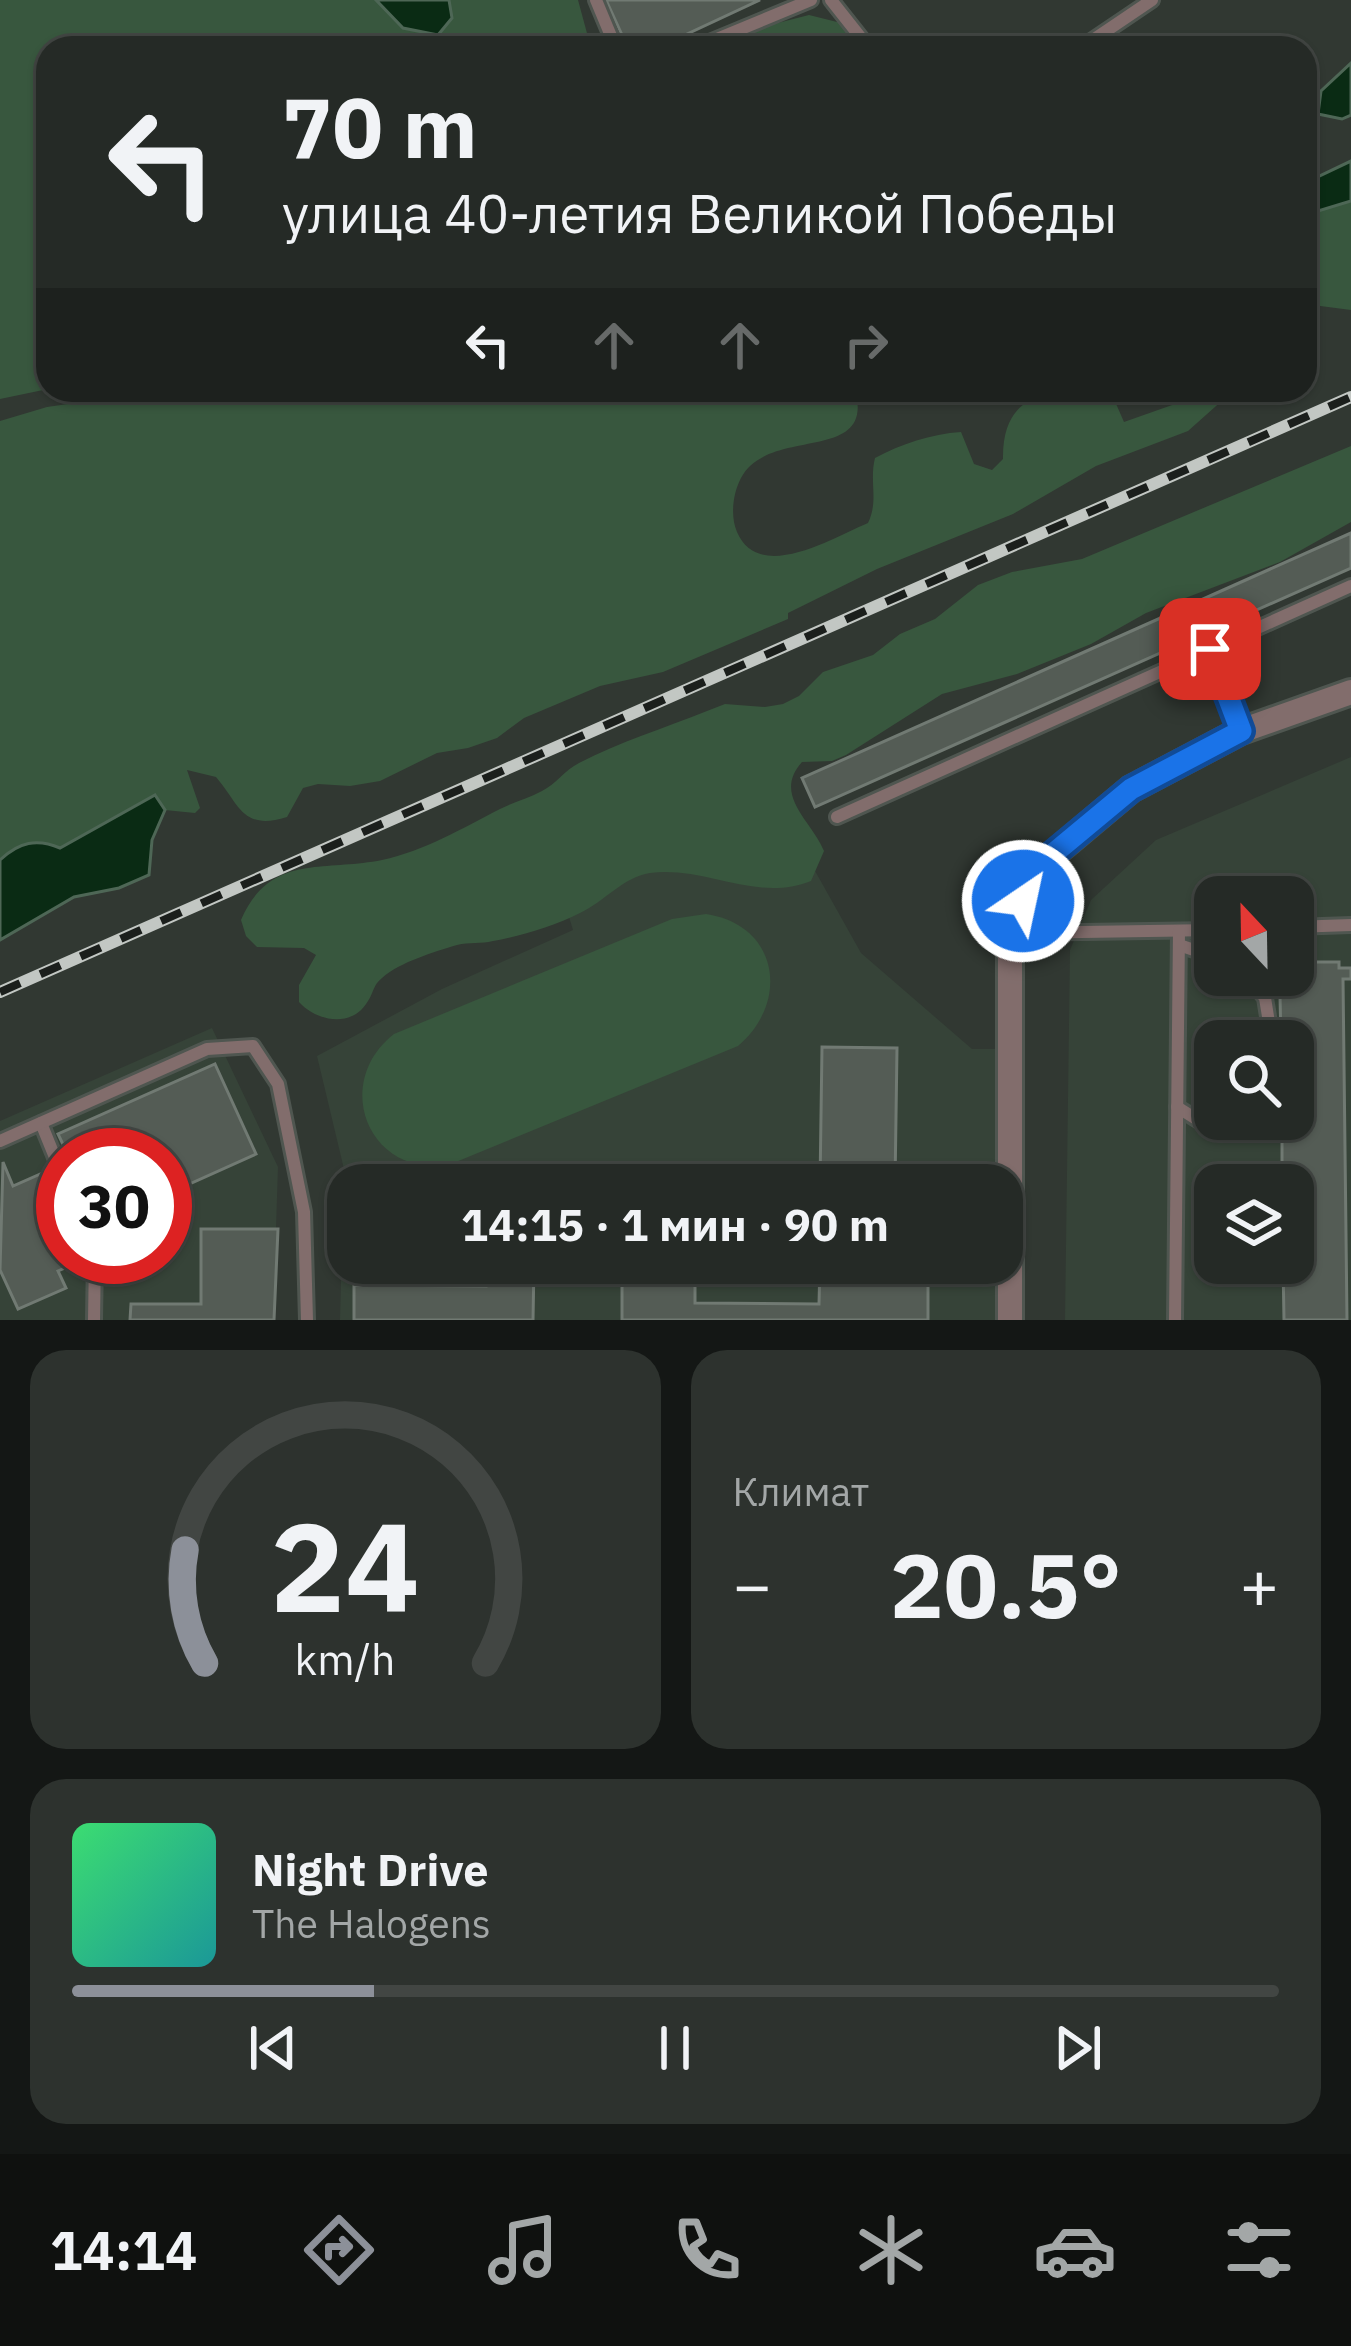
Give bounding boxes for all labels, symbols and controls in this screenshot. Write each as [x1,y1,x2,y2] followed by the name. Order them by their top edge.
[282,72,478,181] text: 70 m
[84,84,240,240] icon: left
[282,178,1117,248] text: улица 40-летия Великой Победы
[455,312,521,378] icon: left
[581,312,647,378] icon: ahead
[707,312,773,378] icon: ahead
[833,312,899,378] icon: right
[1159,598,1261,700] pin
[1177,616,1243,682] icon: arrive
[960,838,1086,964] position arrow
[1194,876,1314,996] north arrow
[1194,876,1314,1284] map controls
[1194,1020,1314,1140] button: search
[36,1128,192,1284] speed limit sign: 30
[1194,1164,1314,1284] button: layers
[461,1195,889,1253] text: 14:15 · 1 мин · 90 m
[733,1466,869,1517] text: Климат
[270,1484,420,1646] text: 24
[890,1526,1122,1643] text: 20.5°
[733,1541,772,1627] text: −
[1239,1541,1279,1627] text: +
[295,1630,396,1686] text: km/h
[252,1840,489,1898] text: Night Drive
[252,1898,491,1949] text: The Halogens
[240,2015,306,2081] icon: previous
[642,2015,708,2081] icon: pause
[1045,2015,1111,2081] icon: next
[297,2208,381,2292] icon: directions
[481,2208,565,2292] icon: music
[665,2208,749,2292] icon: phone
[849,2208,933,2292] icon: climate
[1033,2208,1117,2292] icon: car
[1217,2208,1301,2292] icon: filters
[50,2215,197,2285] text: 14:14

